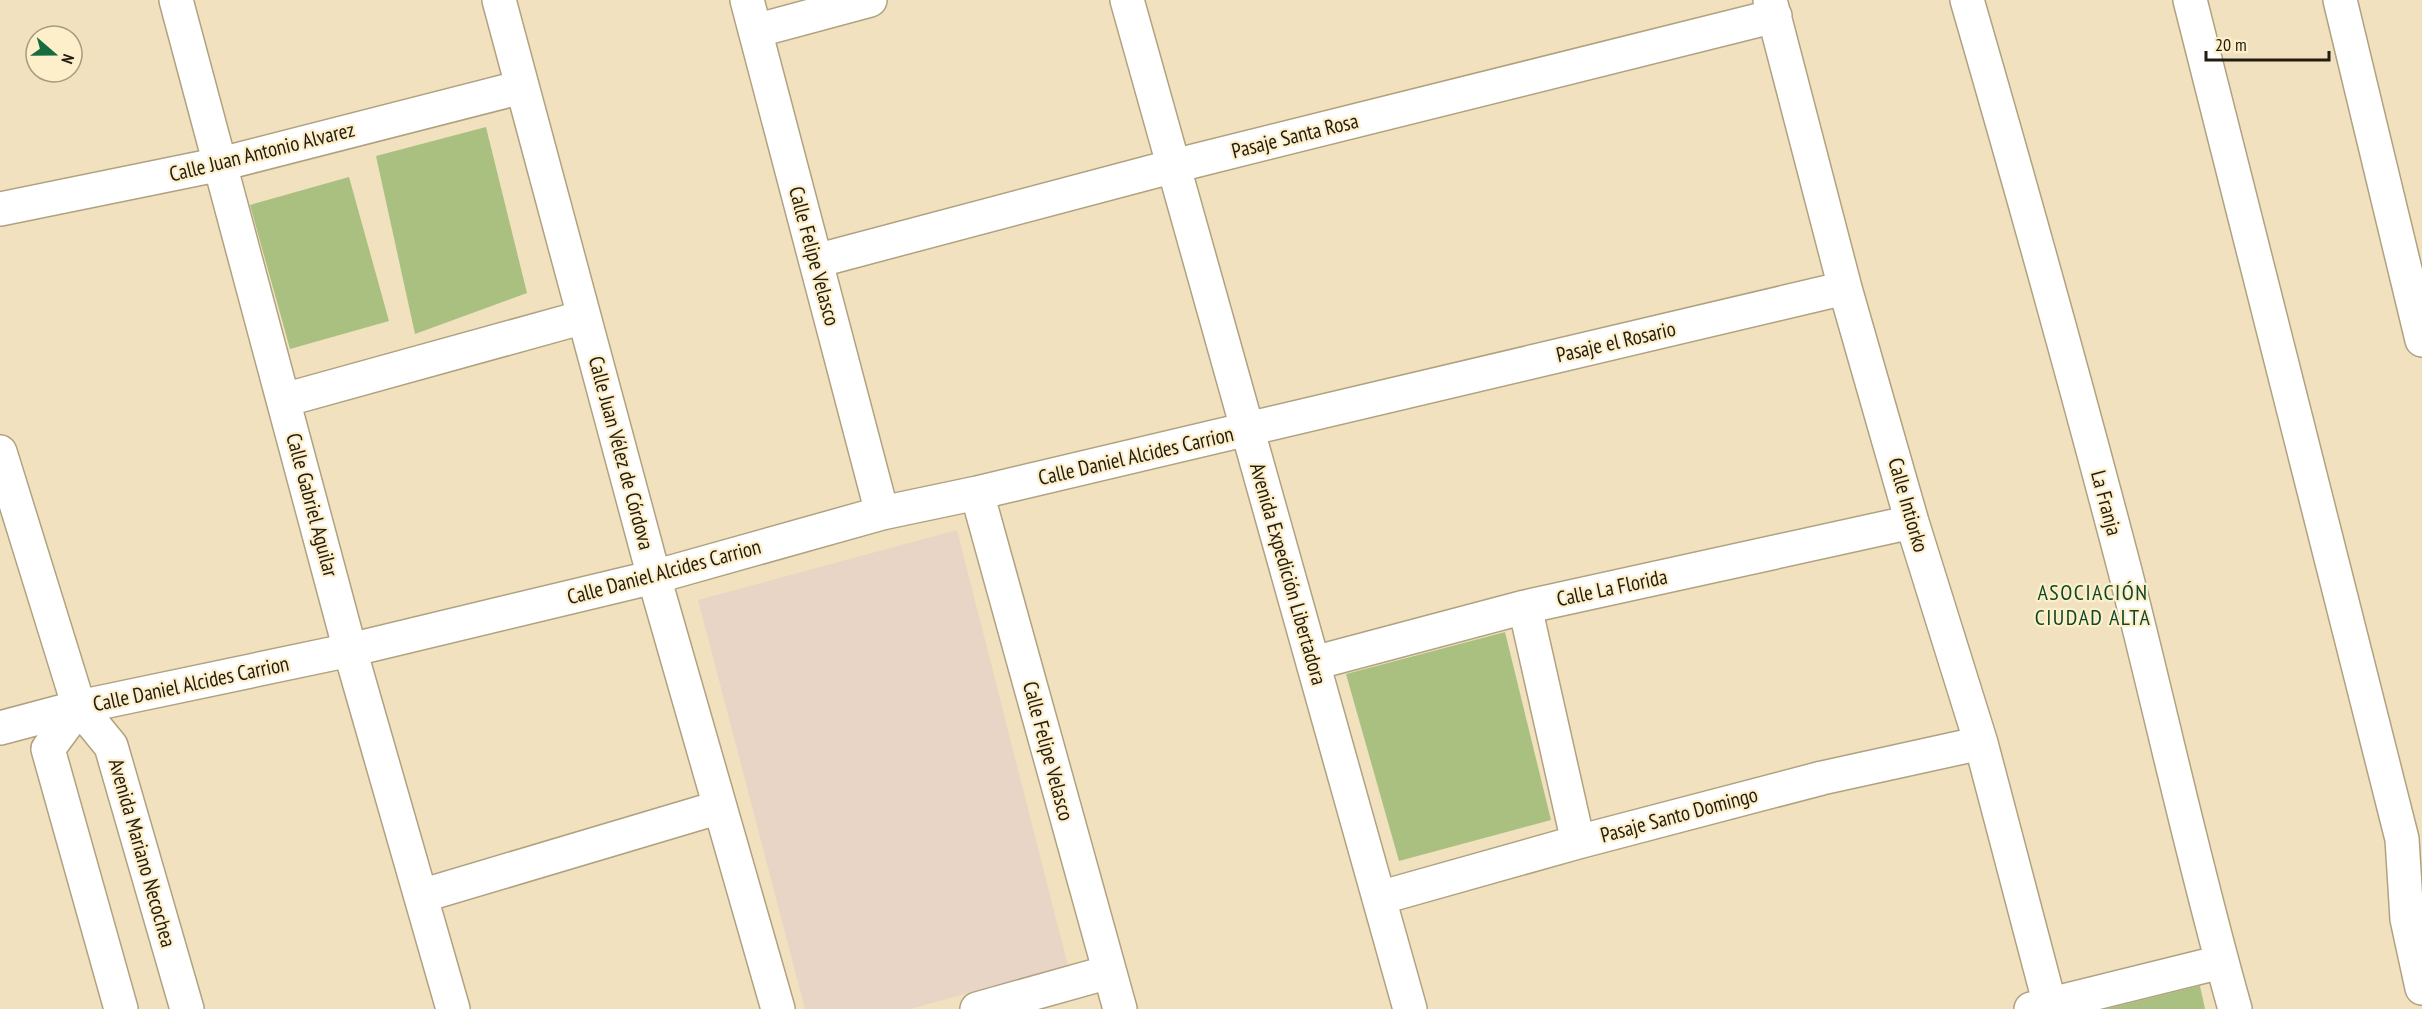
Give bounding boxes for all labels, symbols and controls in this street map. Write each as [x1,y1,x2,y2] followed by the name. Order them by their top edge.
[24,24,84,84] north arrow
[2206,24,2329,62] scale bar
[2215,33,2247,56] text: 20 m
[57,52,79,67] text: N
[1229,107,1361,164] street label: Pasaje Santa Rosa
[166,115,357,188] street label: Calle Juan Antonio Alvarez
[783,183,846,329] street label: Calle Felipe Velasco
[1554,315,1678,368] street label: Pasaje el Rosario
[583,353,660,553] street label: Calle Juan Vélez de Córdova
[1036,420,1236,491] street label: Calle Daniel Alcides Carrion
[280,430,345,580] street label: Calle Gabriel Aguilar
[1882,455,1935,555] street label: Calle Intiorko
[1244,460,1333,688] street label: Avenida Expedición Libertadora
[2085,467,2128,538] street label: La Franja
[564,533,764,610] street label: Calle Daniel Alcides Carrion
[1554,563,1670,612] street label: Calle La Florida
[2035,578,2151,631] district label: ASOCIACIÓN CIUDAD ALTA
[90,650,291,717] street label: Calle Daniel Alcides Carrion
[1017,678,1080,824] street label: Calle Felipe Velasco
[103,755,182,950] street label: Avenida Mariano Necochea
[1597,781,1761,849] street label: Pasaje Santo Domingo

